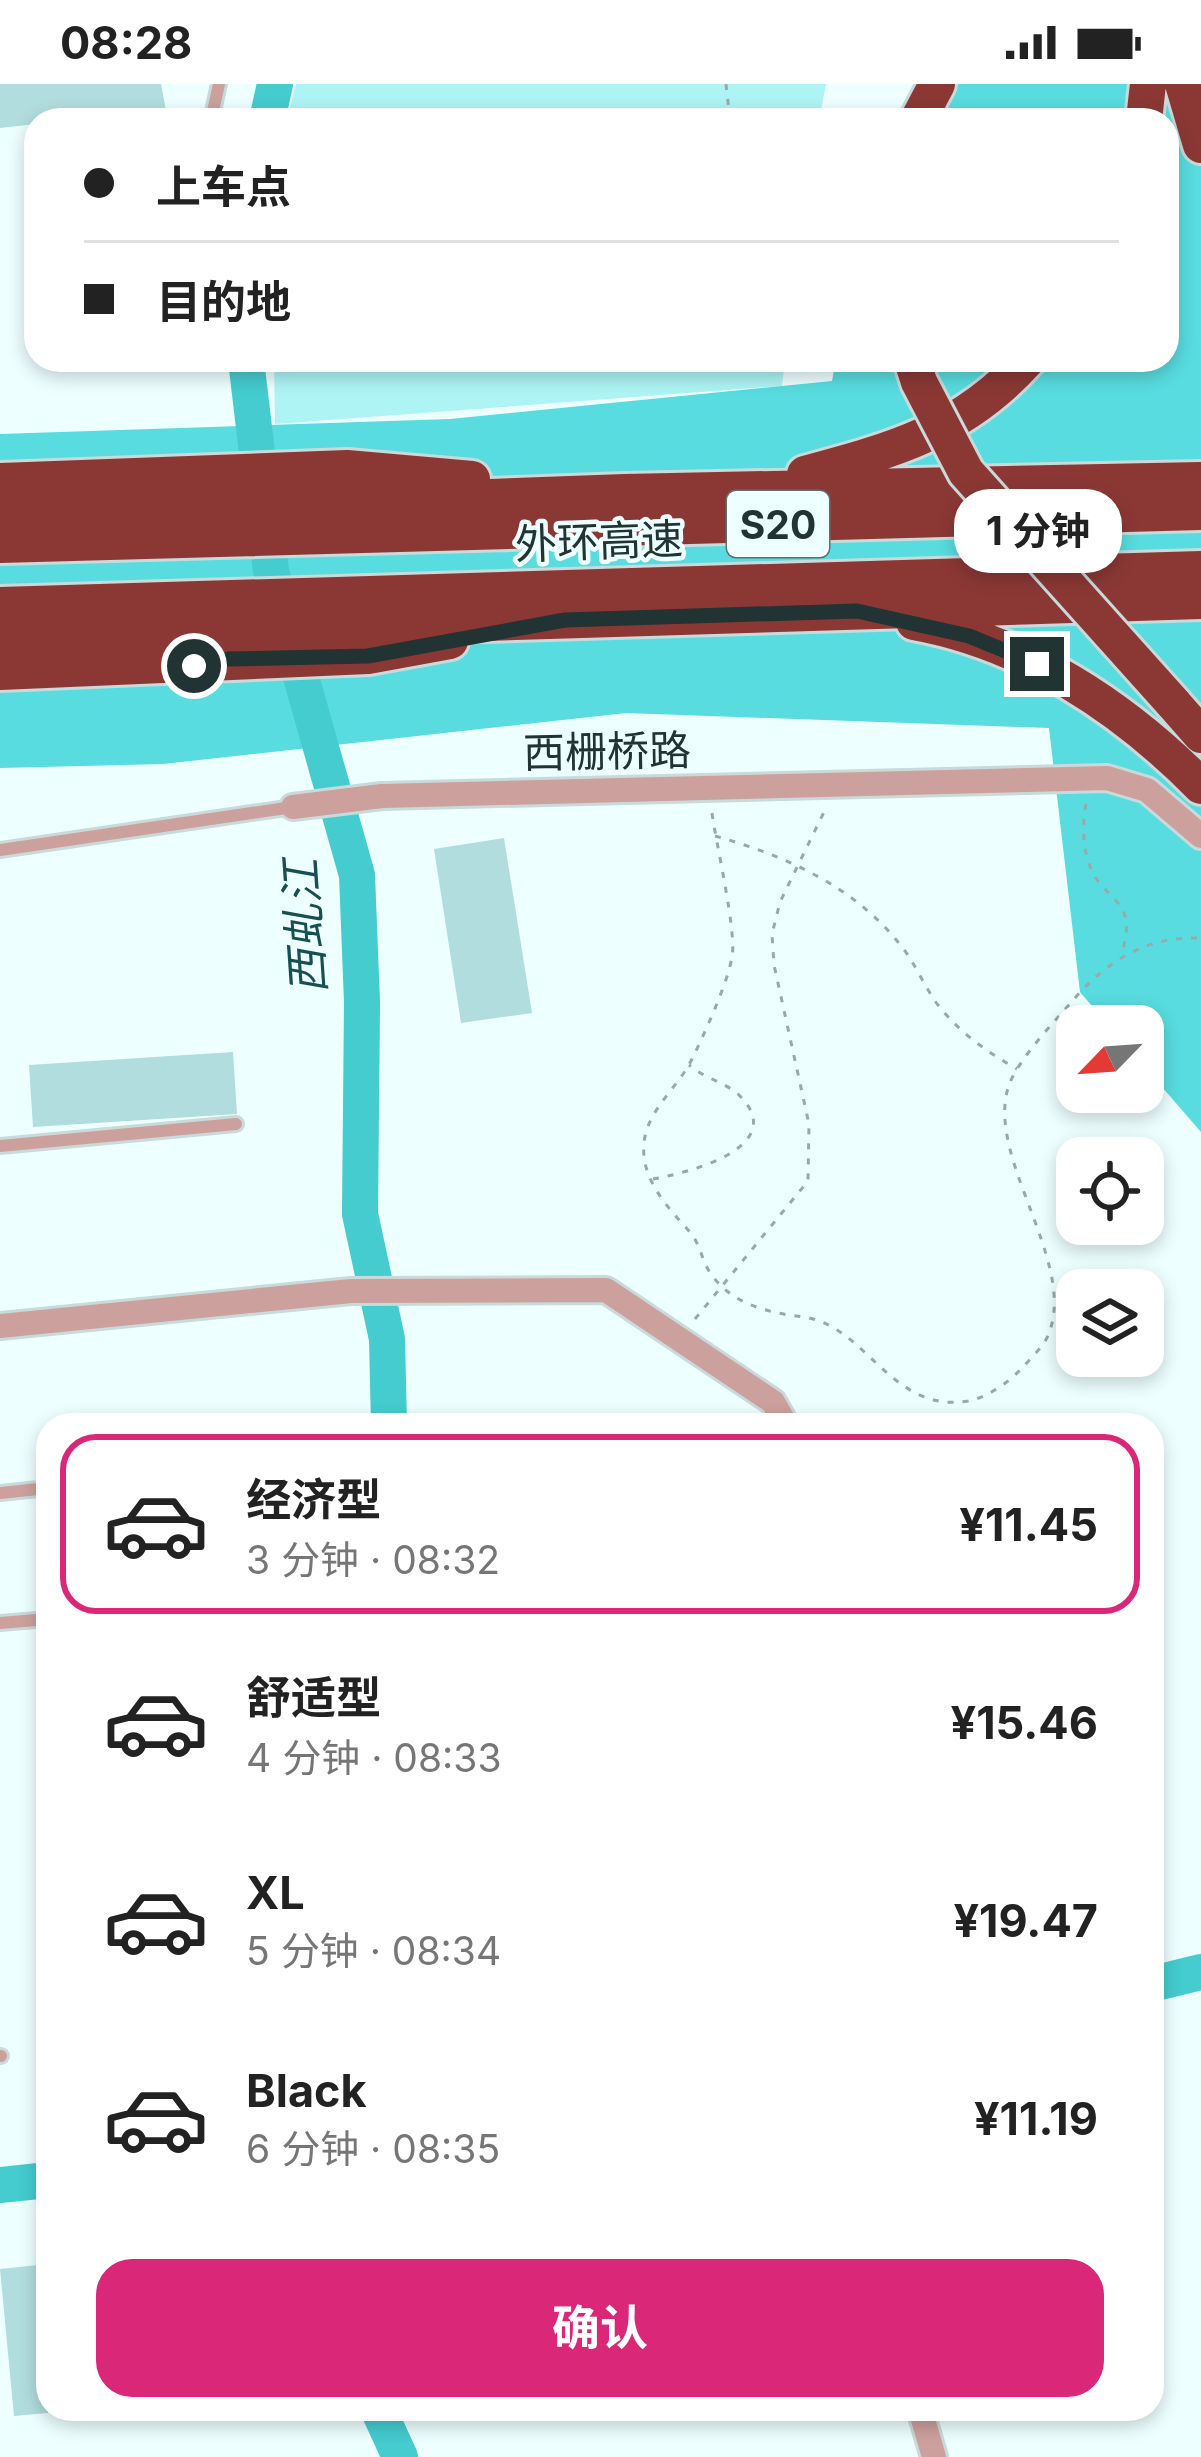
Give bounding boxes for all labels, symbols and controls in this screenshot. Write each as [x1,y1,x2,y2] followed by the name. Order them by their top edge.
[60,15,192,70] text: 08:28
[156,159,291,214] text: 上车点
[156,274,291,329] text: 目的地
[953,490,1121,574] callout: 1 分钟
[727,491,829,557] road number: S20
[986,507,1090,554] text: 1 分钟
[514,513,684,569] street label: 外环高速
[1010,637,1064,691] route end
[167,639,221,693] route start
[523,724,691,778] street label: 西栅桥路
[272,853,336,996] water label: 西虬江
[1056,1005,1164,1113] north arrow
[1056,1005,1164,1377] map controls
[1056,1137,1164,1245] button: locate
[1056,1269,1164,1377] button: layers
[102,1470,210,1578] icon: car
[246,1472,381,1527] text: 经济型
[959,1497,1098,1552] text: ¥11.45
[246,1536,500,1583] text: 3 分钟 · 08:32
[102,1668,210,1776] icon: car
[246,1670,381,1725] text: 舒适型
[951,1695,1098,1750] text: ¥15.46
[246,1734,501,1781] text: 4 分钟 · 08:33
[246,1865,305,1920] text: XL
[102,1866,210,1974] icon: car
[953,1893,1098,1948] text: ¥19.47
[246,1927,501,1974] text: 5 分钟 · 08:34
[246,2063,367,2118] text: Black
[102,2064,210,2172] icon: car
[974,2091,1098,2146] text: ¥11.19
[246,2125,500,2172] text: 6 分钟 · 08:35
[96,2259,1104,2397] button: 确认

